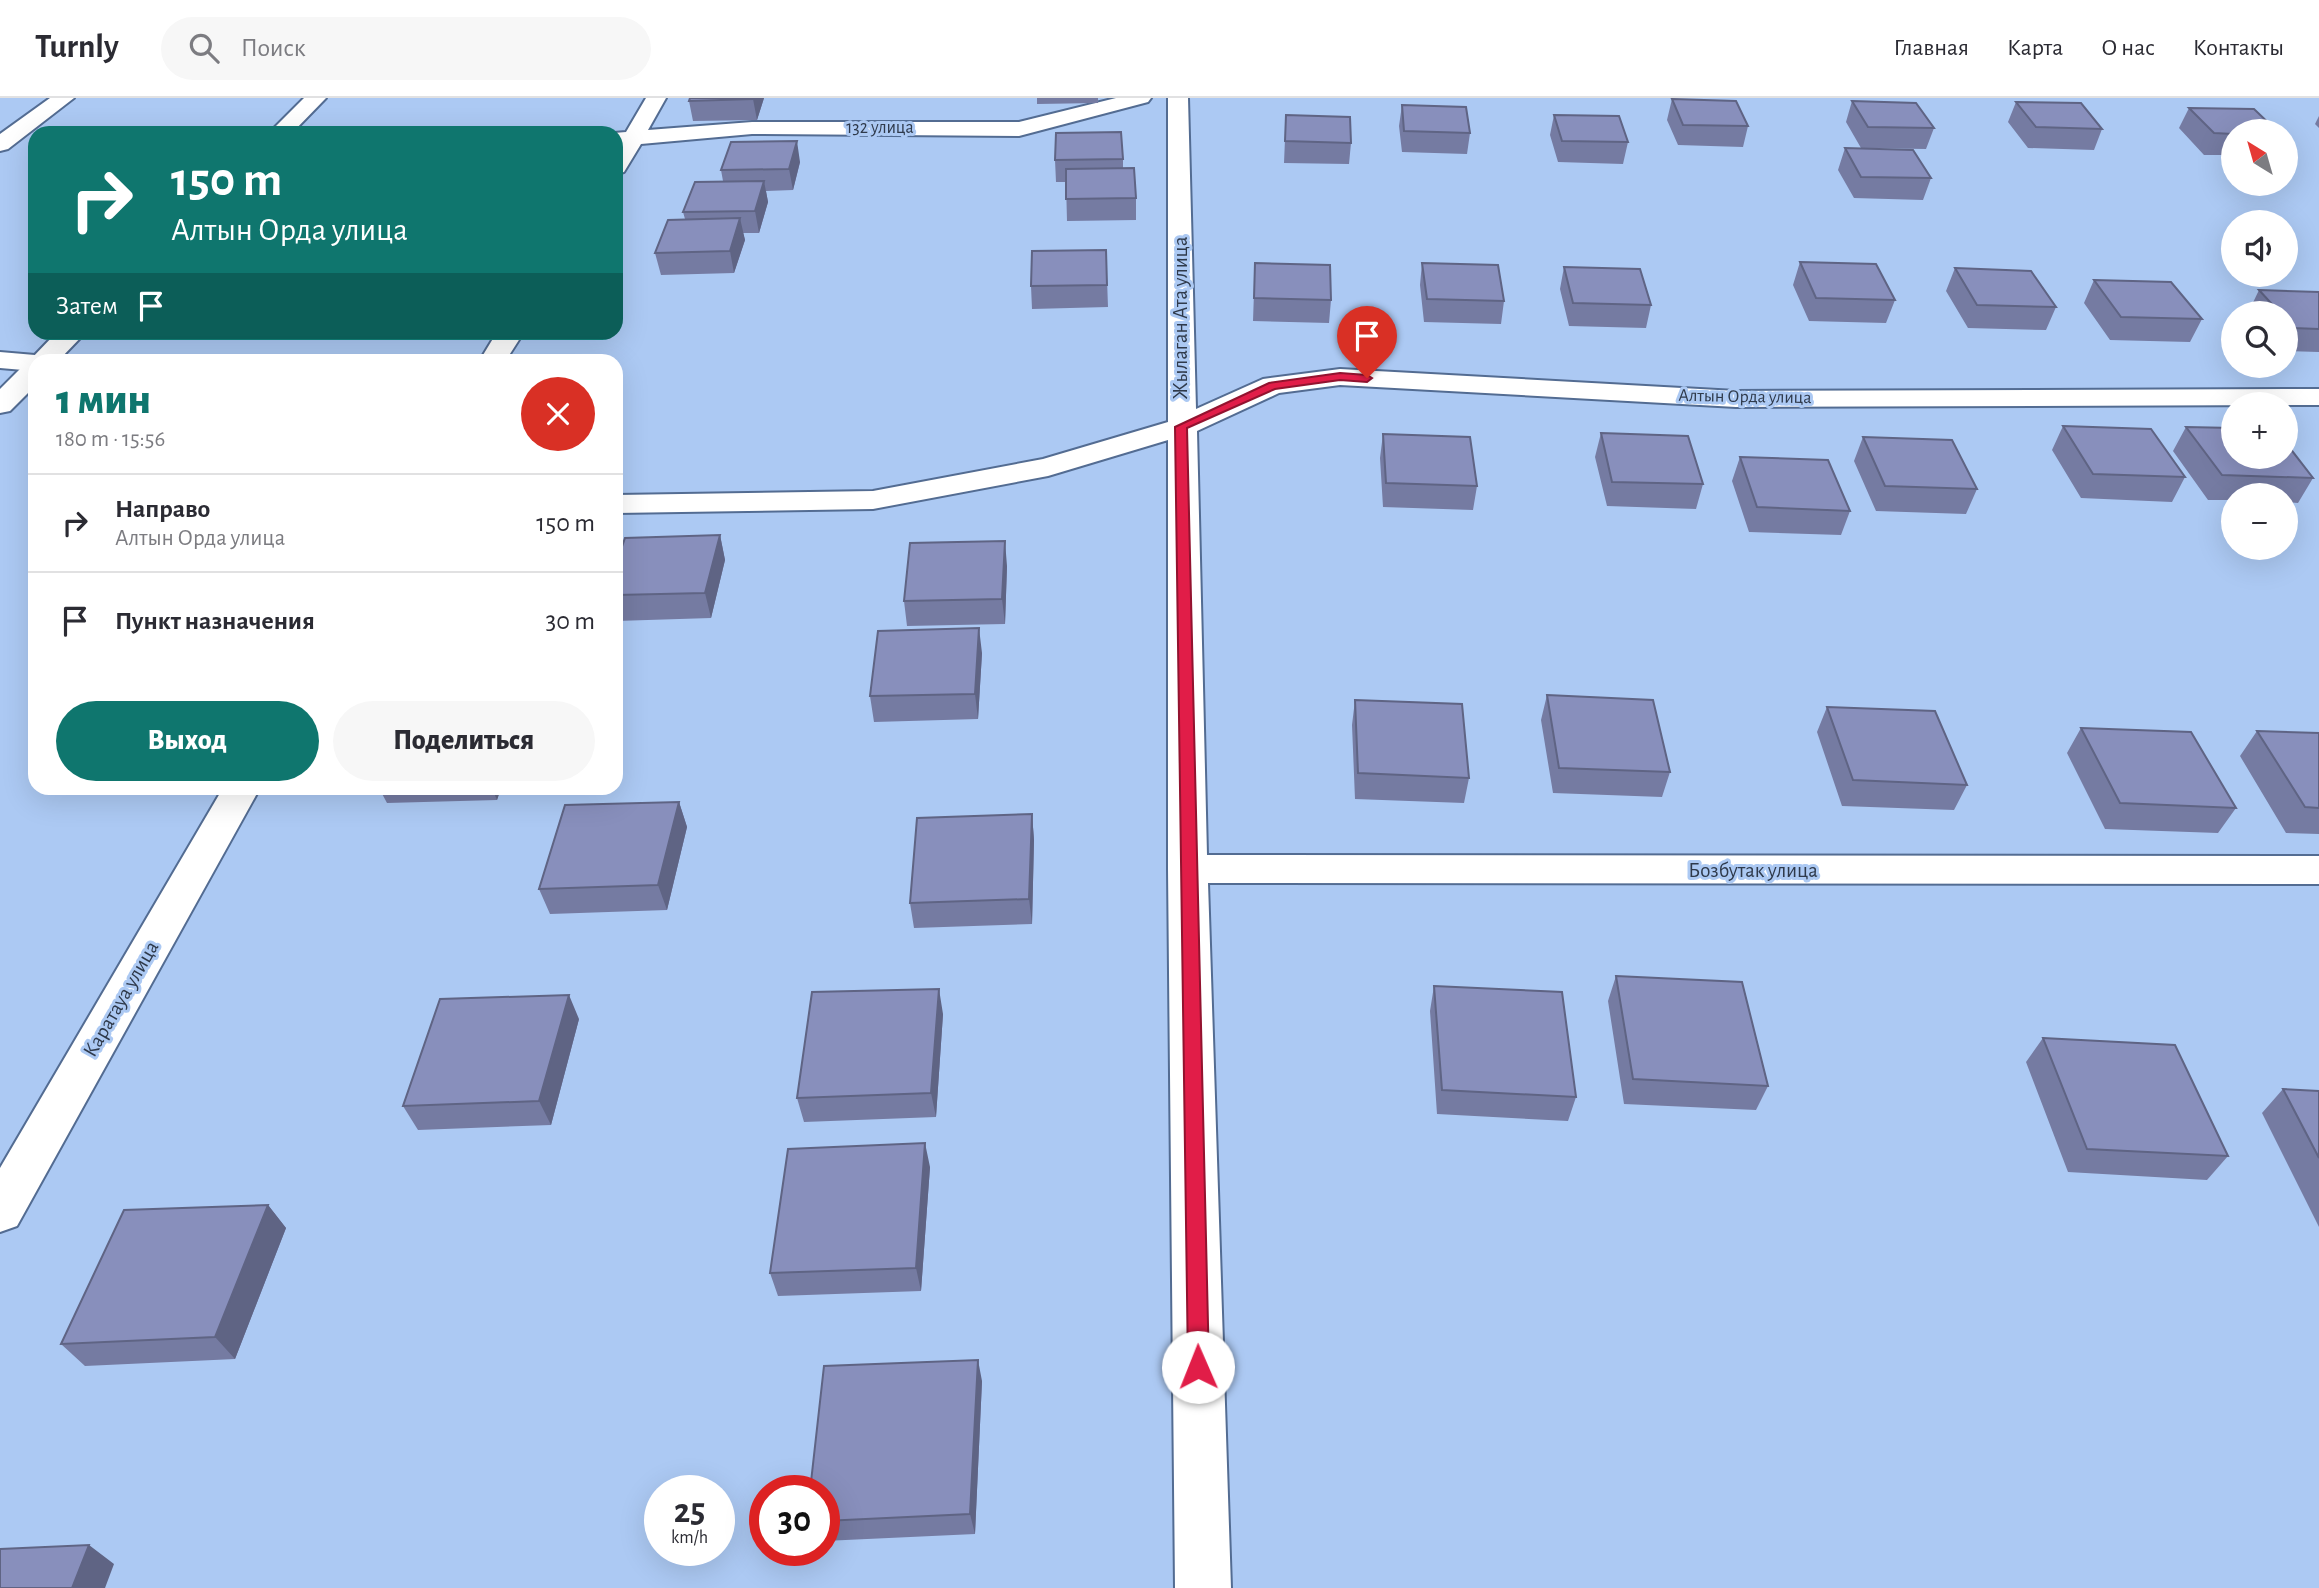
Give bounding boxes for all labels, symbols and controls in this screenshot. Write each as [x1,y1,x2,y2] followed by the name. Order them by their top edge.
[161,17,651,80] search box
[185,29,223,67] icon: search
[35,31,119,64] text: Turnly
[241,35,306,61] text: Поиск
[1894,36,1969,60] text: Главная
[2007,36,2063,60] text: Карта
[2101,36,2155,60] text: О нас
[2193,36,2284,60] text: Контакты
[846,119,914,137] street label: 132 улица
[2221,119,2298,196] north arrow
[2221,119,2298,560] map controls
[56,154,147,245] icon: right
[171,156,282,205] text: 150 m
[2221,210,2298,287] button: sound
[171,214,408,246] text: Алтын Орда улица
[1170,236,1191,400] street label: Жылаган Ата улица
[132,287,170,325] icon: arrive
[56,293,118,319] text: Затем
[2221,301,2298,378] button: search
[1337,306,1397,378] pin
[1348,317,1386,355] icon: arrive
[521,377,595,451] button: close
[56,379,151,421] text: 1 мин
[1678,387,1812,407] street label: Алтын Орда улица
[2221,392,2298,469] button: +
[56,428,165,451] text: 180 m · 15:56
[2221,483,2298,560] button: −
[115,496,210,522] text: Направо
[56,504,94,542] icon: right
[536,510,595,536] text: 150 m
[115,527,285,550] text: Алтын Орда улица
[56,602,94,640] icon: arrive
[115,608,315,634] text: Пункт назначения
[545,608,595,634] text: 30 m
[56,701,319,781] button: Выход
[333,701,595,781] button: Поделиться
[1688,860,1818,881] street label: Бозбутак улица
[79,937,163,1061] street label: Каратауа улица
[1161,1330,1235,1404] position arrow
[749,1475,840,1566] speed limit sign: 30
[674,1494,705,1529] text: 25
[671,1529,708,1547] text: km/h

